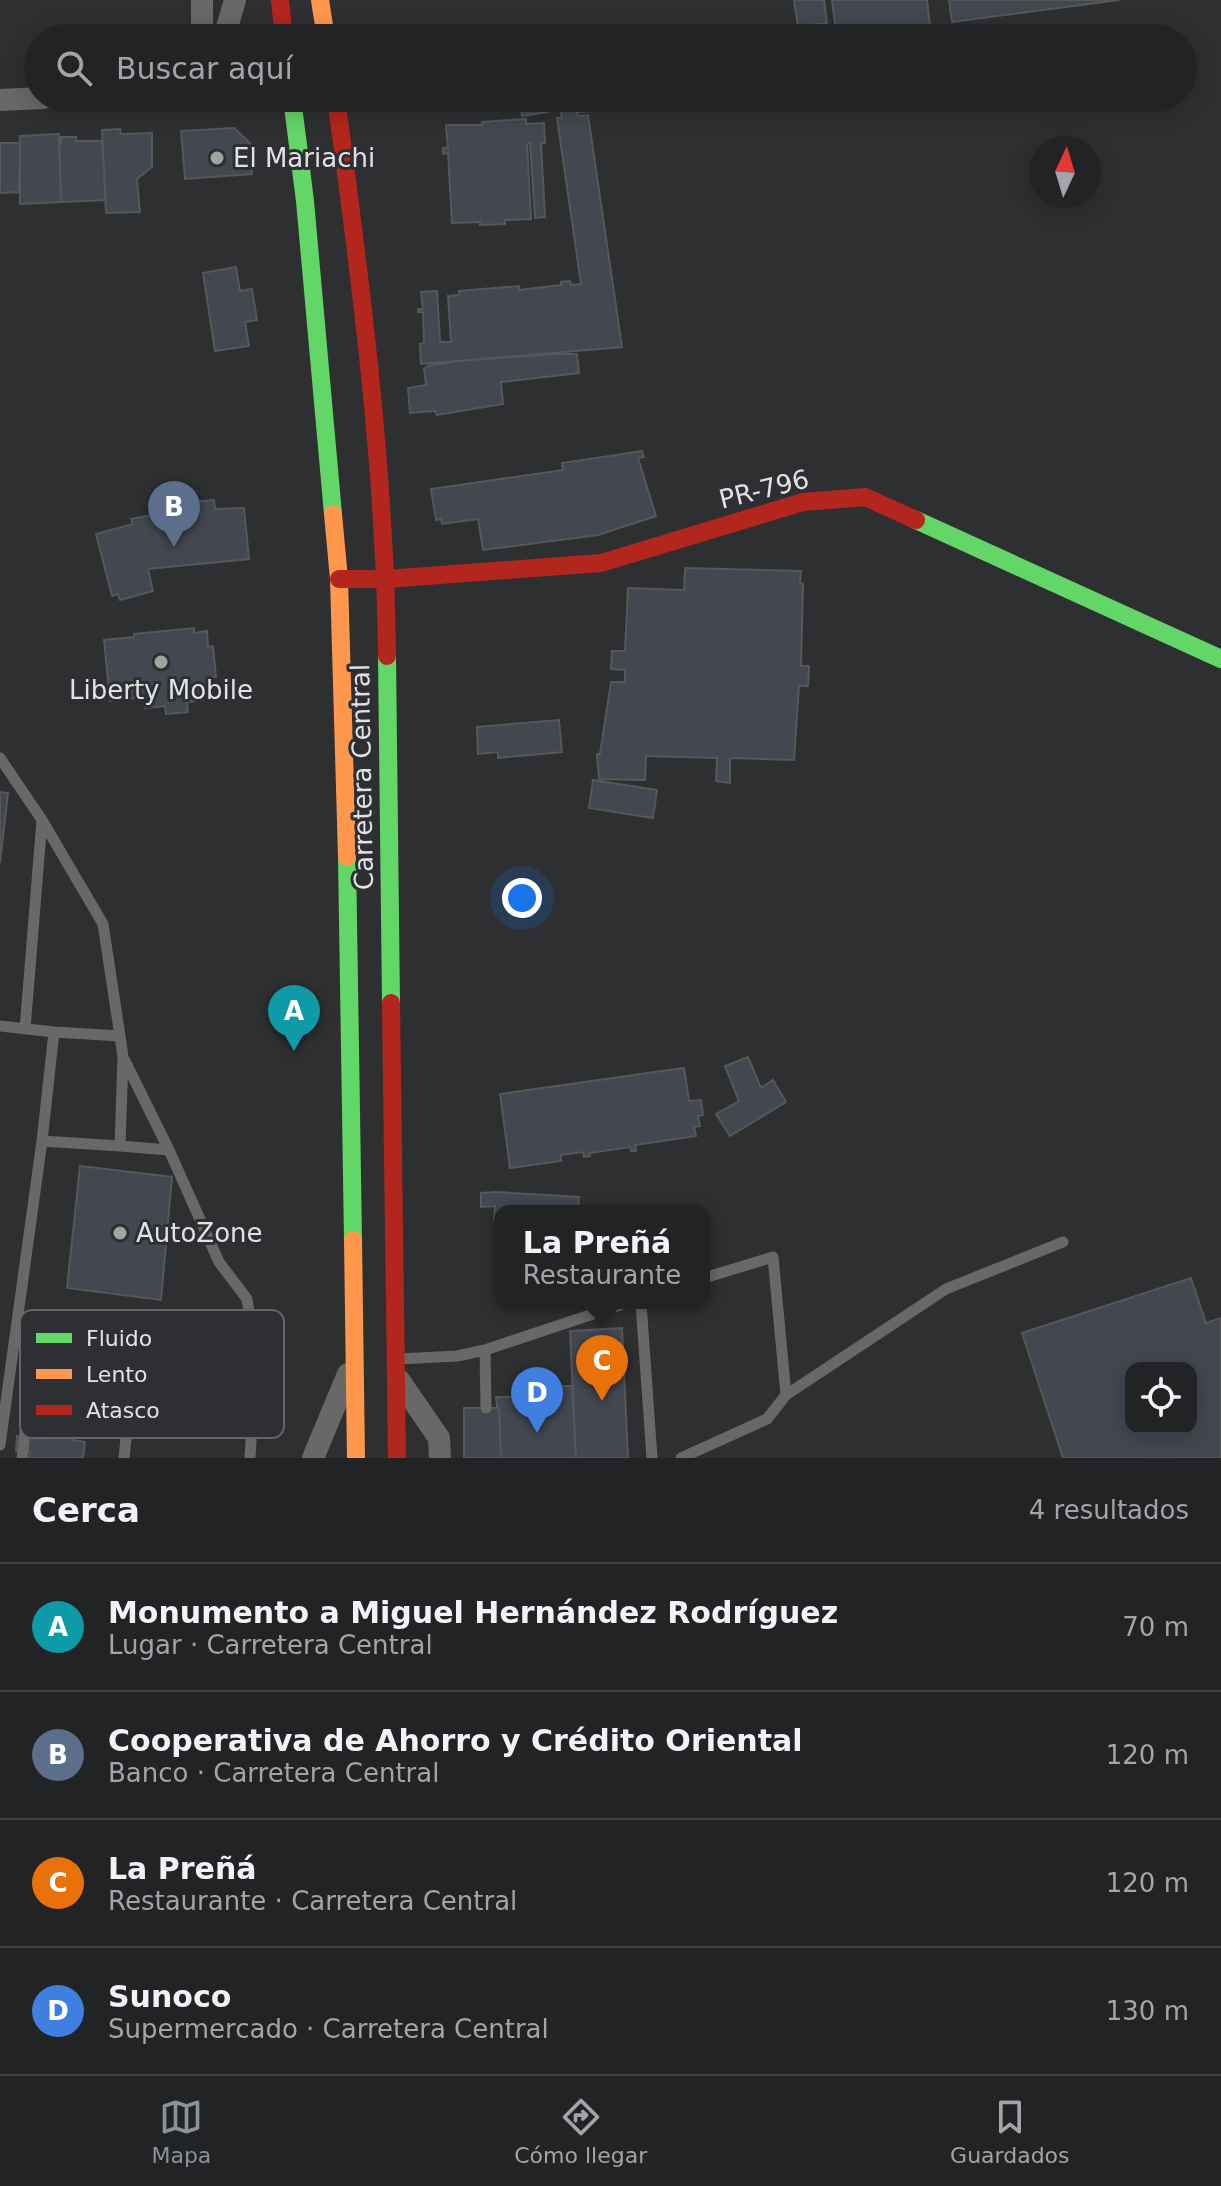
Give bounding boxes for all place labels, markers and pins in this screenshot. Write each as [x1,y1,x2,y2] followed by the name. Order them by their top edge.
[233,143,375,173] place label: El Mariachi
[208,149,226,167] marker: El Mariachi
[148,481,200,547] pin: B
[152,653,170,671] marker: Liberty Mobile
[69,675,253,705] place label: Liberty Mobile
[268,985,320,1051] pin: A
[136,1218,263,1248] place label: AutoZone
[111,1224,129,1242] marker: AutoZone
[576,1335,628,1401] pin: C
[511,1367,563,1433] pin: D

